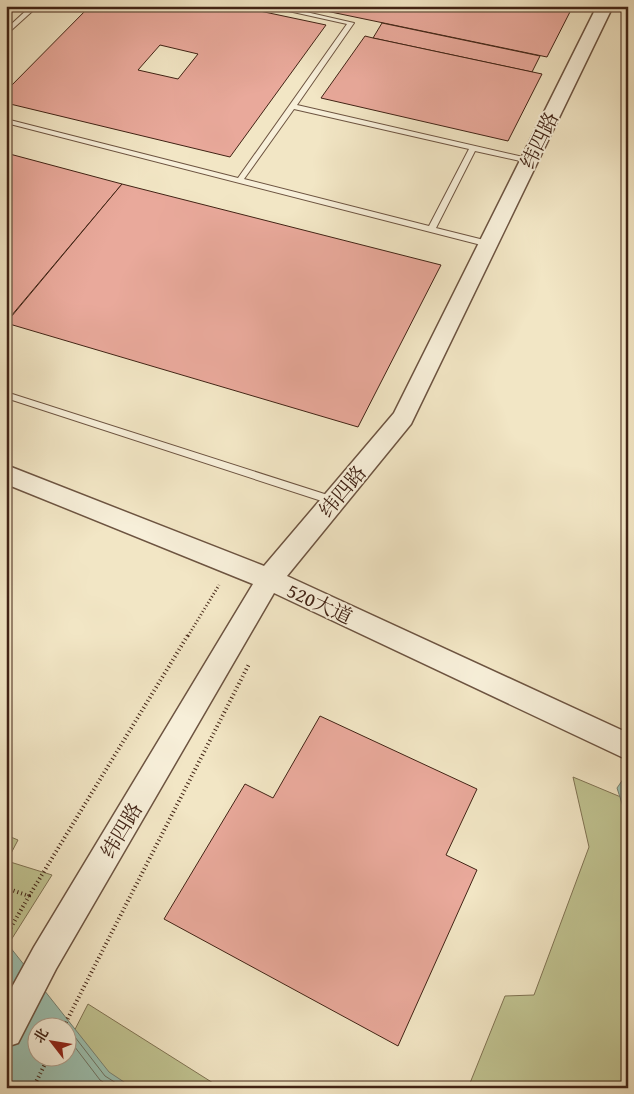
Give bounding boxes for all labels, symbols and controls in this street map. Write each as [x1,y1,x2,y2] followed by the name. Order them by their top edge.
[513,107,565,173] street label: 纬四路
[312,459,372,523] street label: 纬四路
[283,575,357,631] street label: 520大道
[93,797,149,863] street label: 纬四路
[28,1016,78,1066] north arrow
[29,1024,53,1046] text: 北

